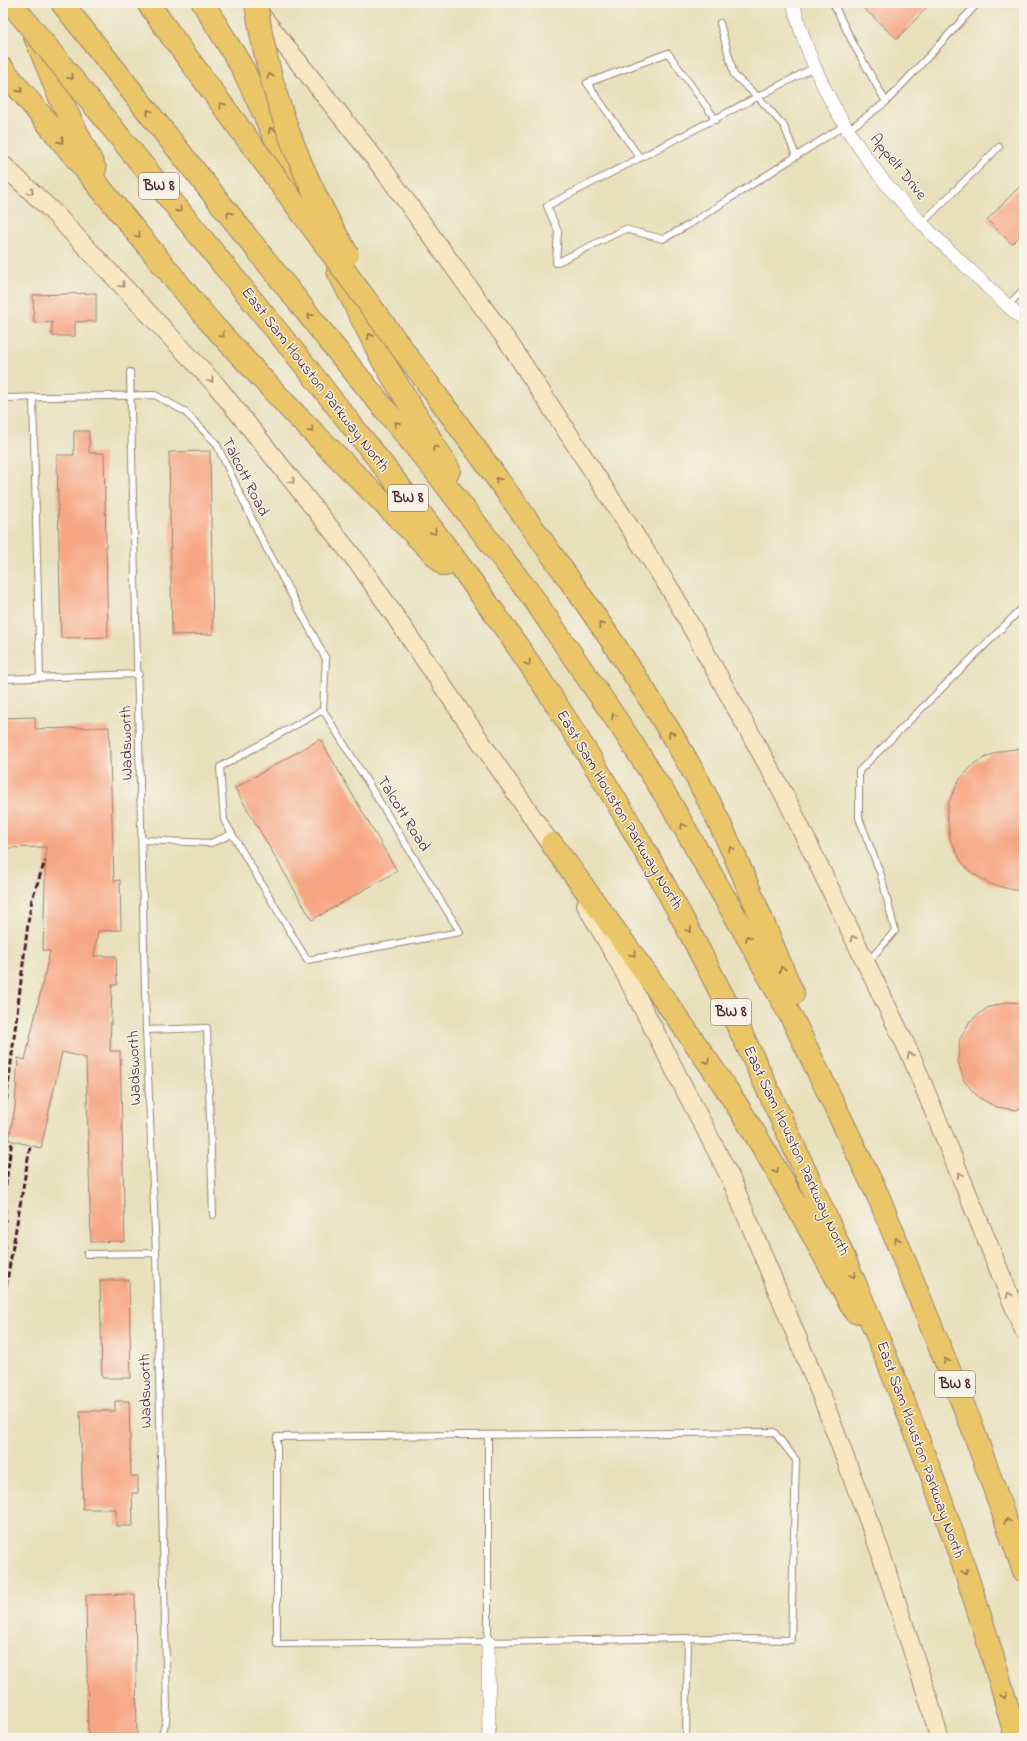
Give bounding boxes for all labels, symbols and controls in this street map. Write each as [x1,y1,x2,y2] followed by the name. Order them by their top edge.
[66,72,73,79] one-way arrow
[266,73,275,80] one-way arrow
[15,85,22,92] one-way arrow
[219,102,226,109] one-way arrow
[146,110,153,117] one-way arrow
[268,127,276,135] one-way arrow
[864,128,933,206] street label: Appelt Drive
[57,136,64,143] one-way arrow
[139,173,179,199] road number: BW 8
[27,187,34,194] one-way arrow
[174,206,181,213] one-way arrow
[227,212,234,219] one-way arrow
[134,231,141,238] one-way arrow
[117,280,125,288] one-way arrow
[235,282,395,478] street label: East Sam Houston Parkway North
[308,314,315,321] one-way arrow
[217,330,225,338] one-way arrow
[367,332,375,340] one-way arrow
[206,375,214,383] one-way arrow
[394,421,401,429] one-way arrow
[306,425,314,433] one-way arrow
[215,433,275,521] street label: Talcott Road
[433,445,440,452] one-way arrow
[288,476,295,484] one-way arrow
[496,477,503,484] one-way arrow
[388,485,428,511] road number: BW 8
[429,528,437,535] one-way arrow
[599,622,606,629] one-way arrow
[524,658,531,665] one-way arrow
[114,705,140,781] street label: Wadsworth
[550,705,688,915] street label: East Sam Houston Parkway North
[612,713,619,720] one-way arrow
[668,731,676,738] one-way arrow
[370,771,436,857] street label: Talcott Road
[681,822,688,830] one-way arrow
[728,846,736,854] one-way arrow
[684,926,692,933] one-way arrow
[746,935,753,942] one-way arrow
[850,935,858,942] one-way arrow
[628,950,635,957] one-way arrow
[779,965,787,973] one-way arrow
[711,999,751,1025] road number: BW 8
[122,1030,148,1106] street label: Wadsworth
[737,1042,855,1260] street label: East Sam Houston Parkway North
[907,1052,915,1059] one-way arrow
[702,1057,709,1064] one-way arrow
[772,1167,779,1174] one-way arrow
[956,1171,964,1178] one-way arrow
[894,1237,902,1244] one-way arrow
[848,1272,856,1279] one-way arrow
[1006,1292,1014,1299] one-way arrow
[869,1338,971,1562] street label: East Sam Houston Parkway North
[133,1353,159,1429] street label: Wadsworth
[942,1357,950,1364] one-way arrow
[935,1371,975,1397] road number: BW 8
[1003,1518,1011,1525] one-way arrow
[960,1569,969,1576] one-way arrow
[999,1693,1008,1700] one-way arrow

